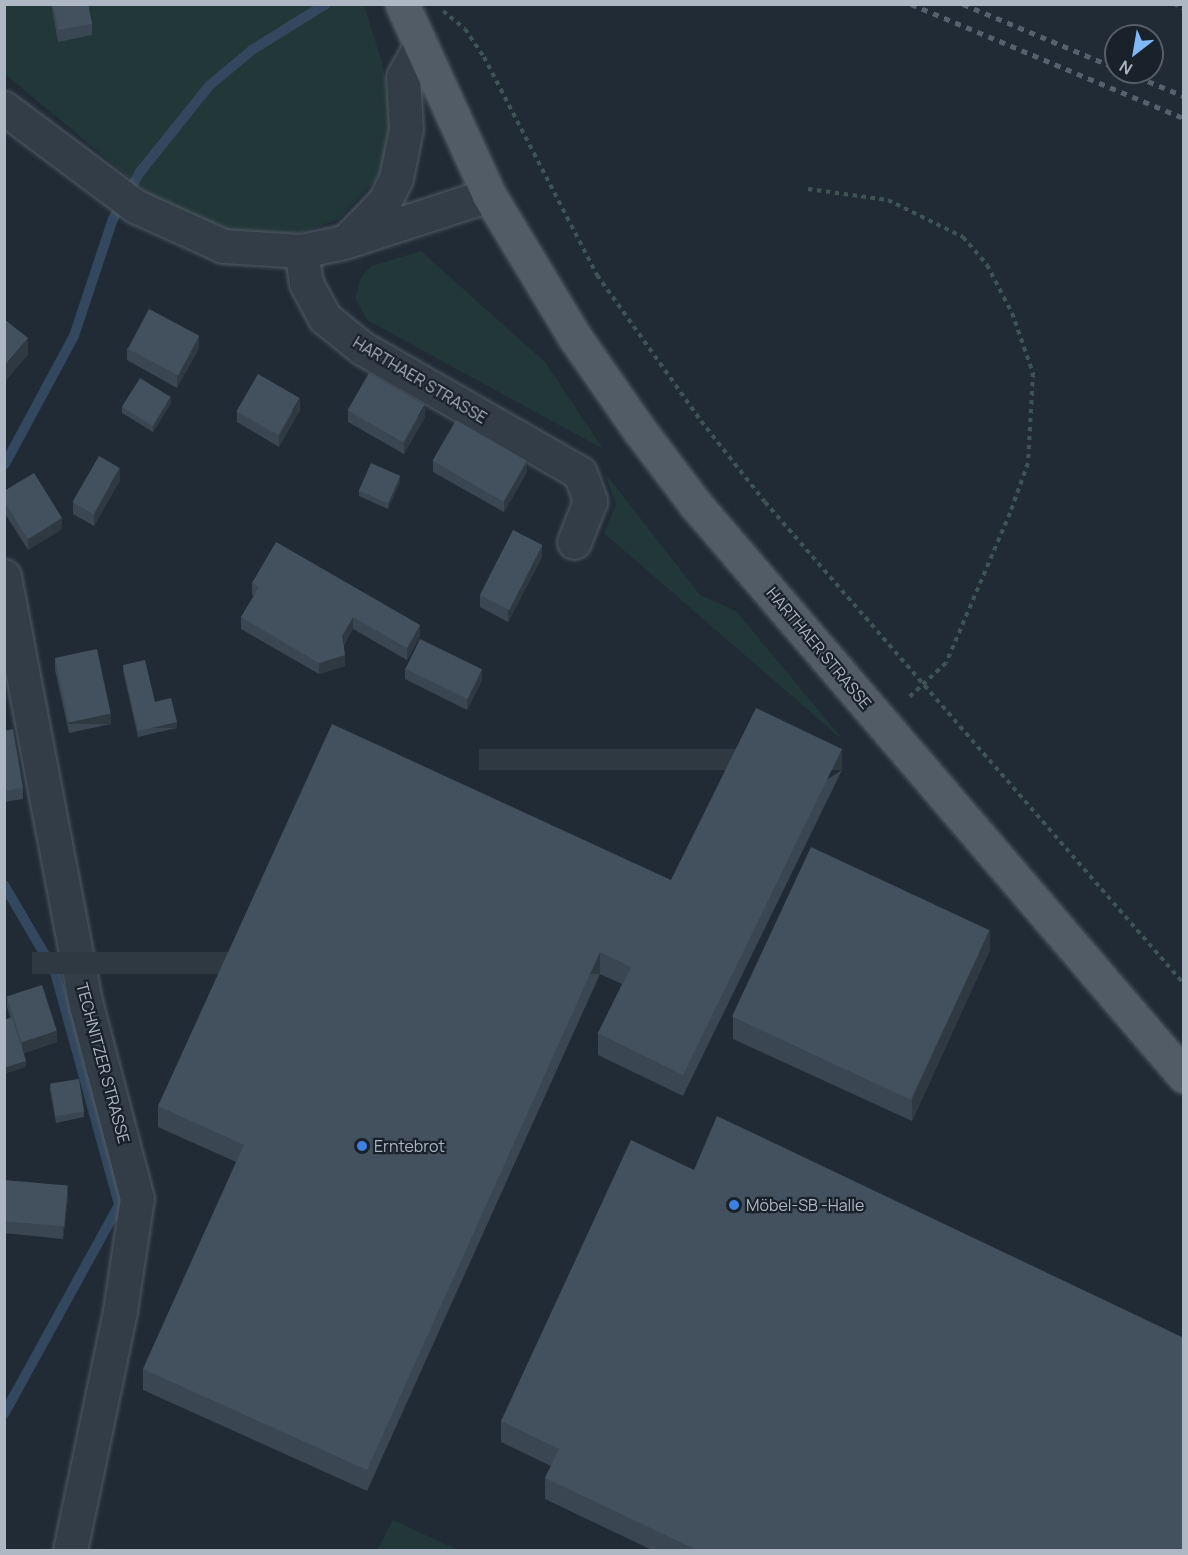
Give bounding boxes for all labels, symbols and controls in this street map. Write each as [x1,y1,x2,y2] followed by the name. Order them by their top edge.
[1104,24,1164,84] north arrow
[1115,55,1136,80] text: N
[350,332,490,428] street label: HARTHAER STRASSE
[763,583,875,713] street label: HARTHAER STRASSE
[72,981,134,1145] street label: TECHNITZER STRASSE
[374,1136,445,1156] place label: Erntebrot
[355,1139,369,1153] marker: Erntebrot
[746,1195,864,1215] place label: Möbel-SB -Halle
[727,1198,741,1212] marker: Möbel-SB -Halle

